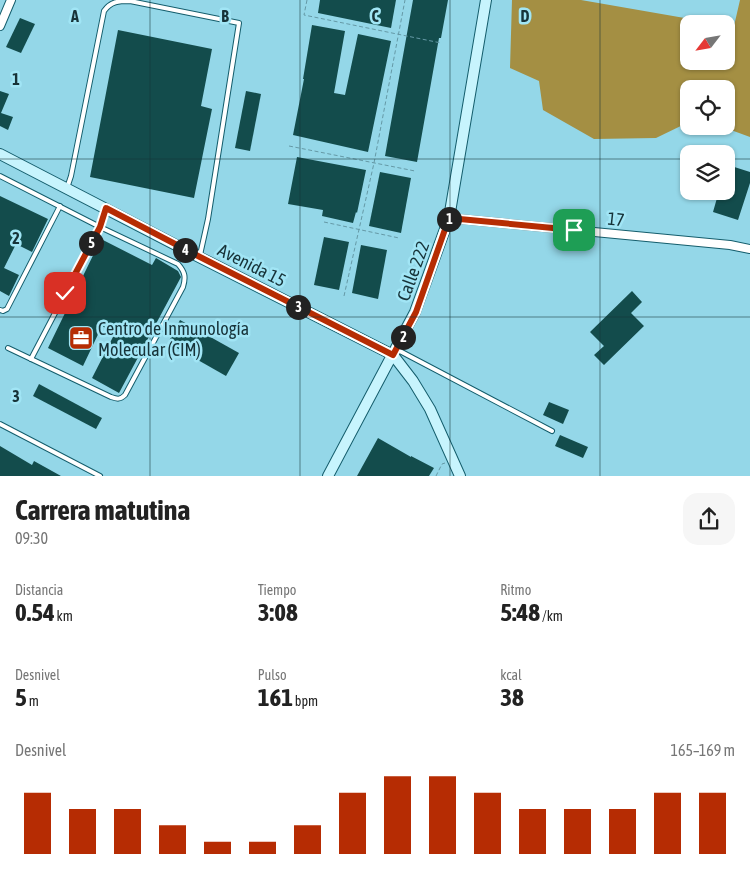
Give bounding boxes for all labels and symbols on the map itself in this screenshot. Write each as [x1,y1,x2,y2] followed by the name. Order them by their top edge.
[70,7,79,25] text: A
[221,7,229,25] text: B
[371,7,379,25] text: C
[521,7,530,25] text: D
[680,15,735,70] north arrow
[12,70,20,88] text: 1
[436,206,462,232] pin: 1
[606,208,626,230] street label: 17
[553,209,595,251] pin
[12,229,20,247] text: 2
[78,230,104,256] pin: 5
[172,238,198,262] pin: 4
[393,238,433,304] street label: Calle 222
[215,239,289,291] street label: Avenida 15
[44,272,86,314] pin
[286,294,310,320] pin: 3
[98,318,249,360] place label: Centro de Inmunología Molecular (CIM)
[390,324,416,350] pin: 2
[68,325,94,351] office icon: Centro de Inmunología Molecular (CIM)
[12,387,20,405] text: 3

